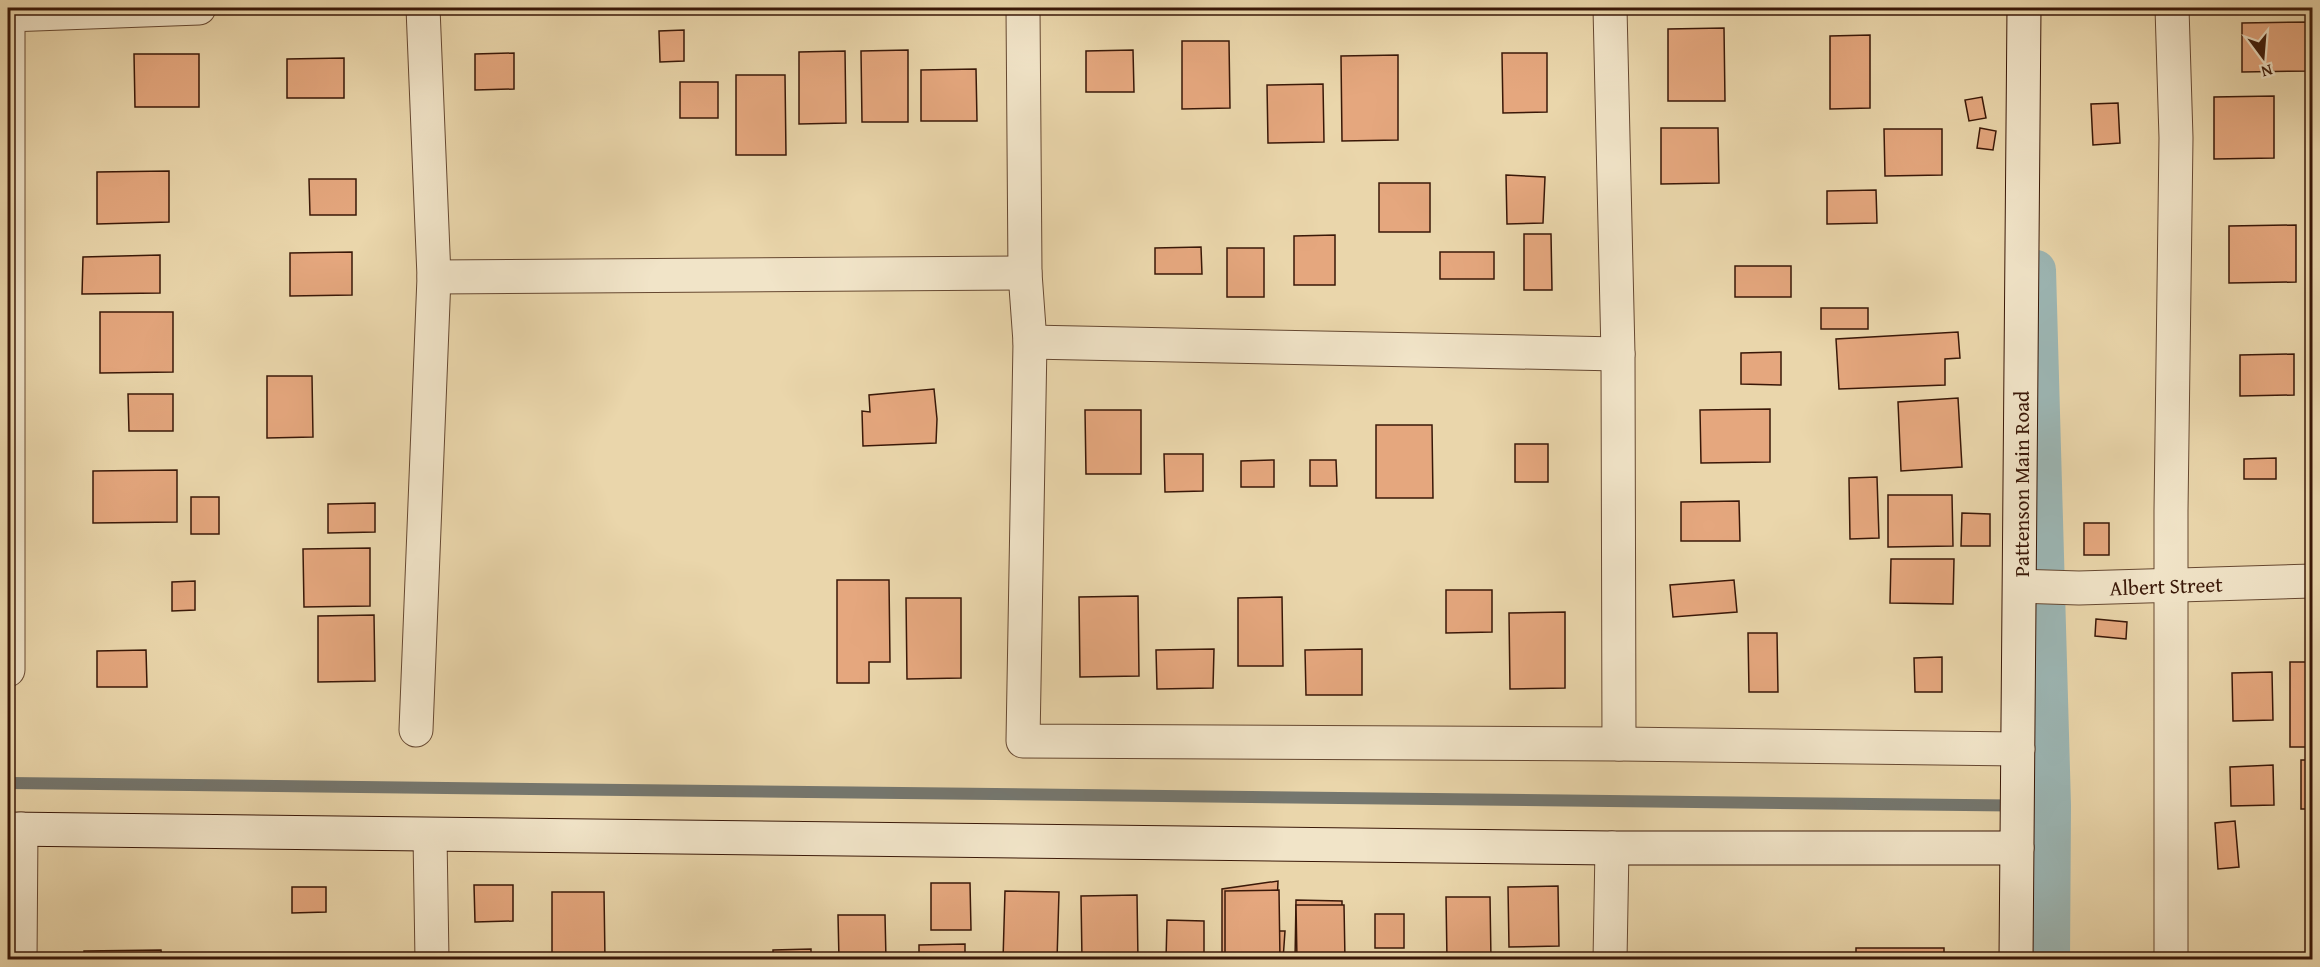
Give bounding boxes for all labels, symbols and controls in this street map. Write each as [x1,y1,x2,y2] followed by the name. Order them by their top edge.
[2233,27,2293,87] north arrow
[2258,58,2276,85] text: N
[2006,390,2037,577] street label: Pattenson Main Road
[2109,569,2224,603] street label: Albert Street

